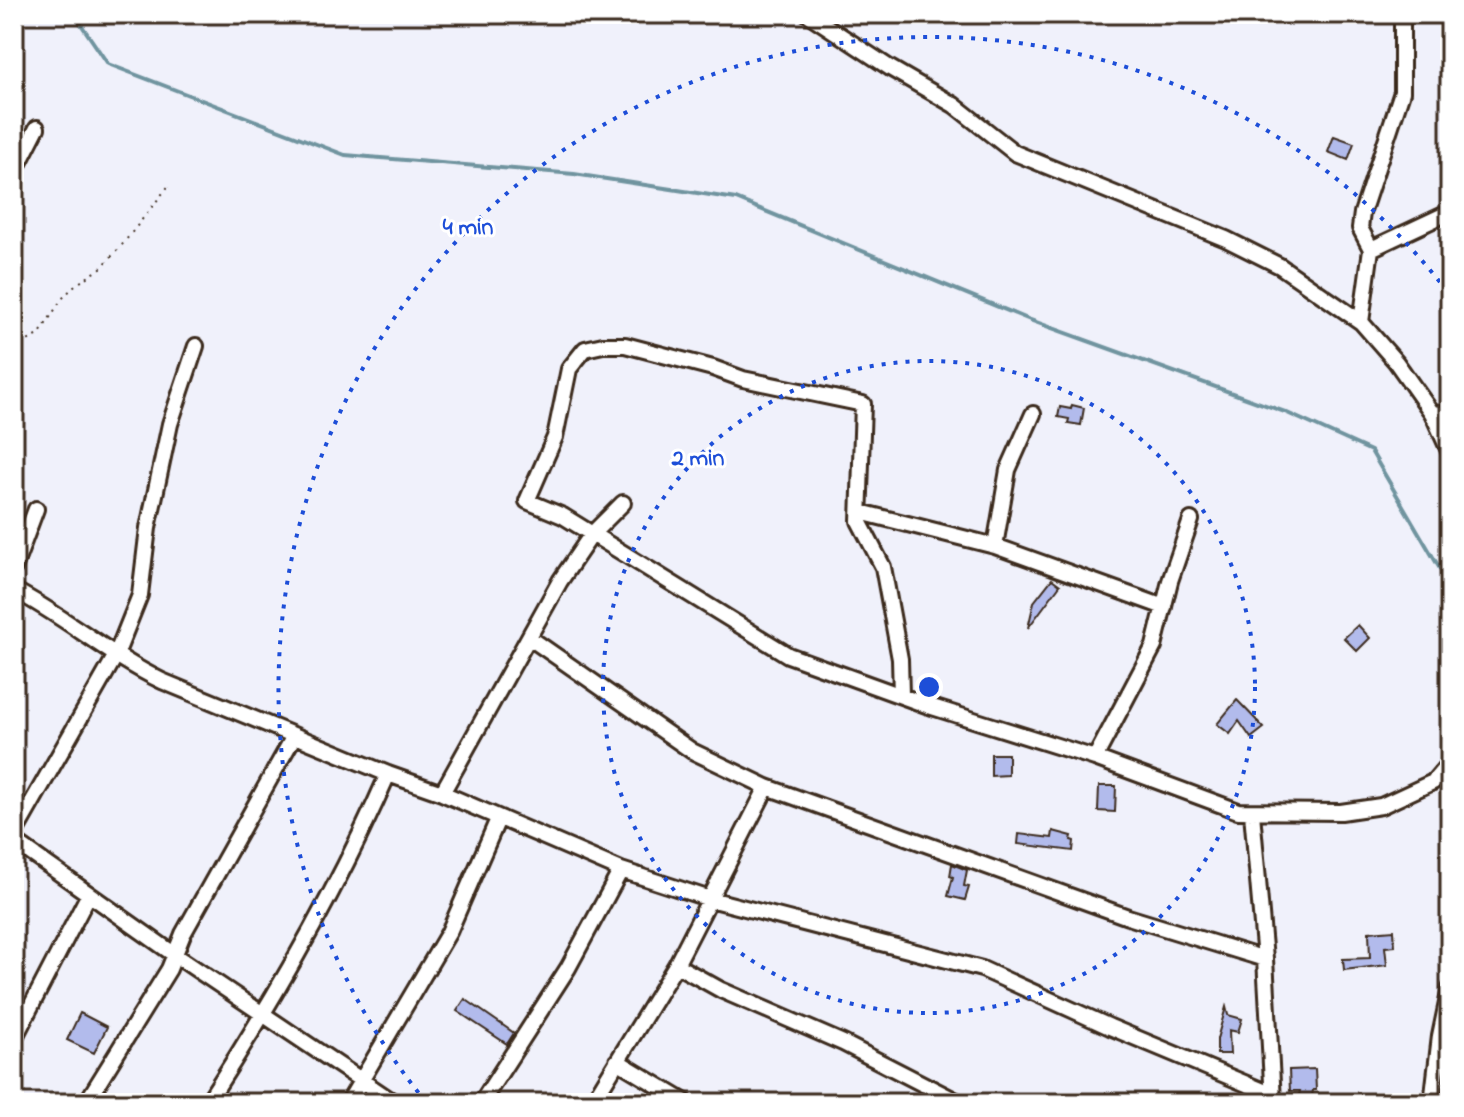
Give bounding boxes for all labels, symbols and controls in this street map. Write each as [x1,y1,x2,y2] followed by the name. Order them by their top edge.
[443,211,493,246] text: 4 min
[671,442,725,477] text: 2 min
[915,673,943,701] centre of rings

